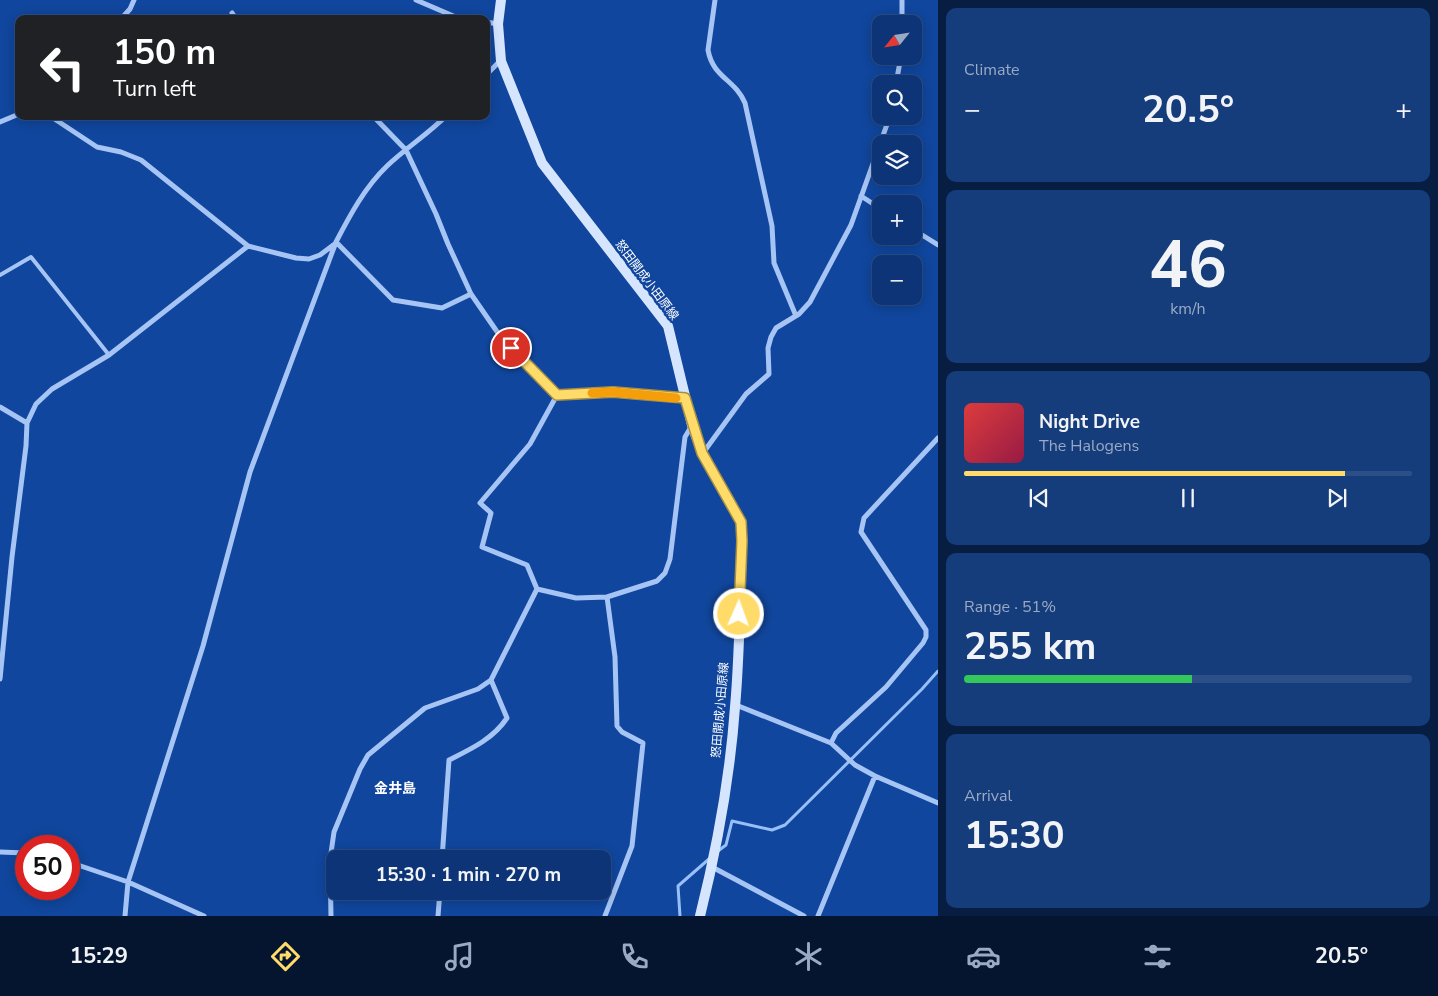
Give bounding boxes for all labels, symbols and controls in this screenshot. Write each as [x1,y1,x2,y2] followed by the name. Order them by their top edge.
[872,15,922,65] north arrow
[872,15,922,305] map controls
[113,29,216,76] text: 150 m
[30,35,95,100] icon: left
[964,59,1019,81] text: Climate
[113,74,196,104] text: Turn left
[872,75,922,125] button: search
[1142,84,1234,135] text: 20.5°
[964,91,981,129] text: −
[1395,91,1412,129] text: +
[872,135,922,185] button: layers
[872,195,922,245] button: +
[1149,221,1227,310] text: 46
[612,237,682,323] street label: 怒田開成小田原線
[872,255,922,305] button: −
[1170,298,1206,320] text: km/h
[490,327,532,369] pin
[497,334,525,362] icon: arrive
[1039,409,1140,435] text: Night Drive
[1039,435,1139,457] text: The Halogens
[1025,484,1053,512] icon: previous
[1174,484,1202,512] icon: pause
[1323,484,1351,512] icon: next
[712,587,764,639] position arrow
[964,596,1056,618] text: Range · 51%
[964,621,1096,672] text: 255 km
[708,661,732,759] street label: 怒田開成小田原線
[374,779,416,798] district label: 金井島
[964,785,1012,807] text: Arrival
[964,810,1065,861] text: 15:30
[15,835,80,900] speed limit sign: 50
[376,862,561,888] text: 15:30 · 1 min · 270 m
[268,939,303,974] icon: directions
[442,939,477,974] icon: music
[617,939,652,974] icon: phone
[791,939,826,974] icon: climate
[966,939,1001,974] icon: car
[1140,939,1175,974] icon: filters
[70,941,128,971] text: 15:29
[1315,941,1368,971] text: 20.5°

